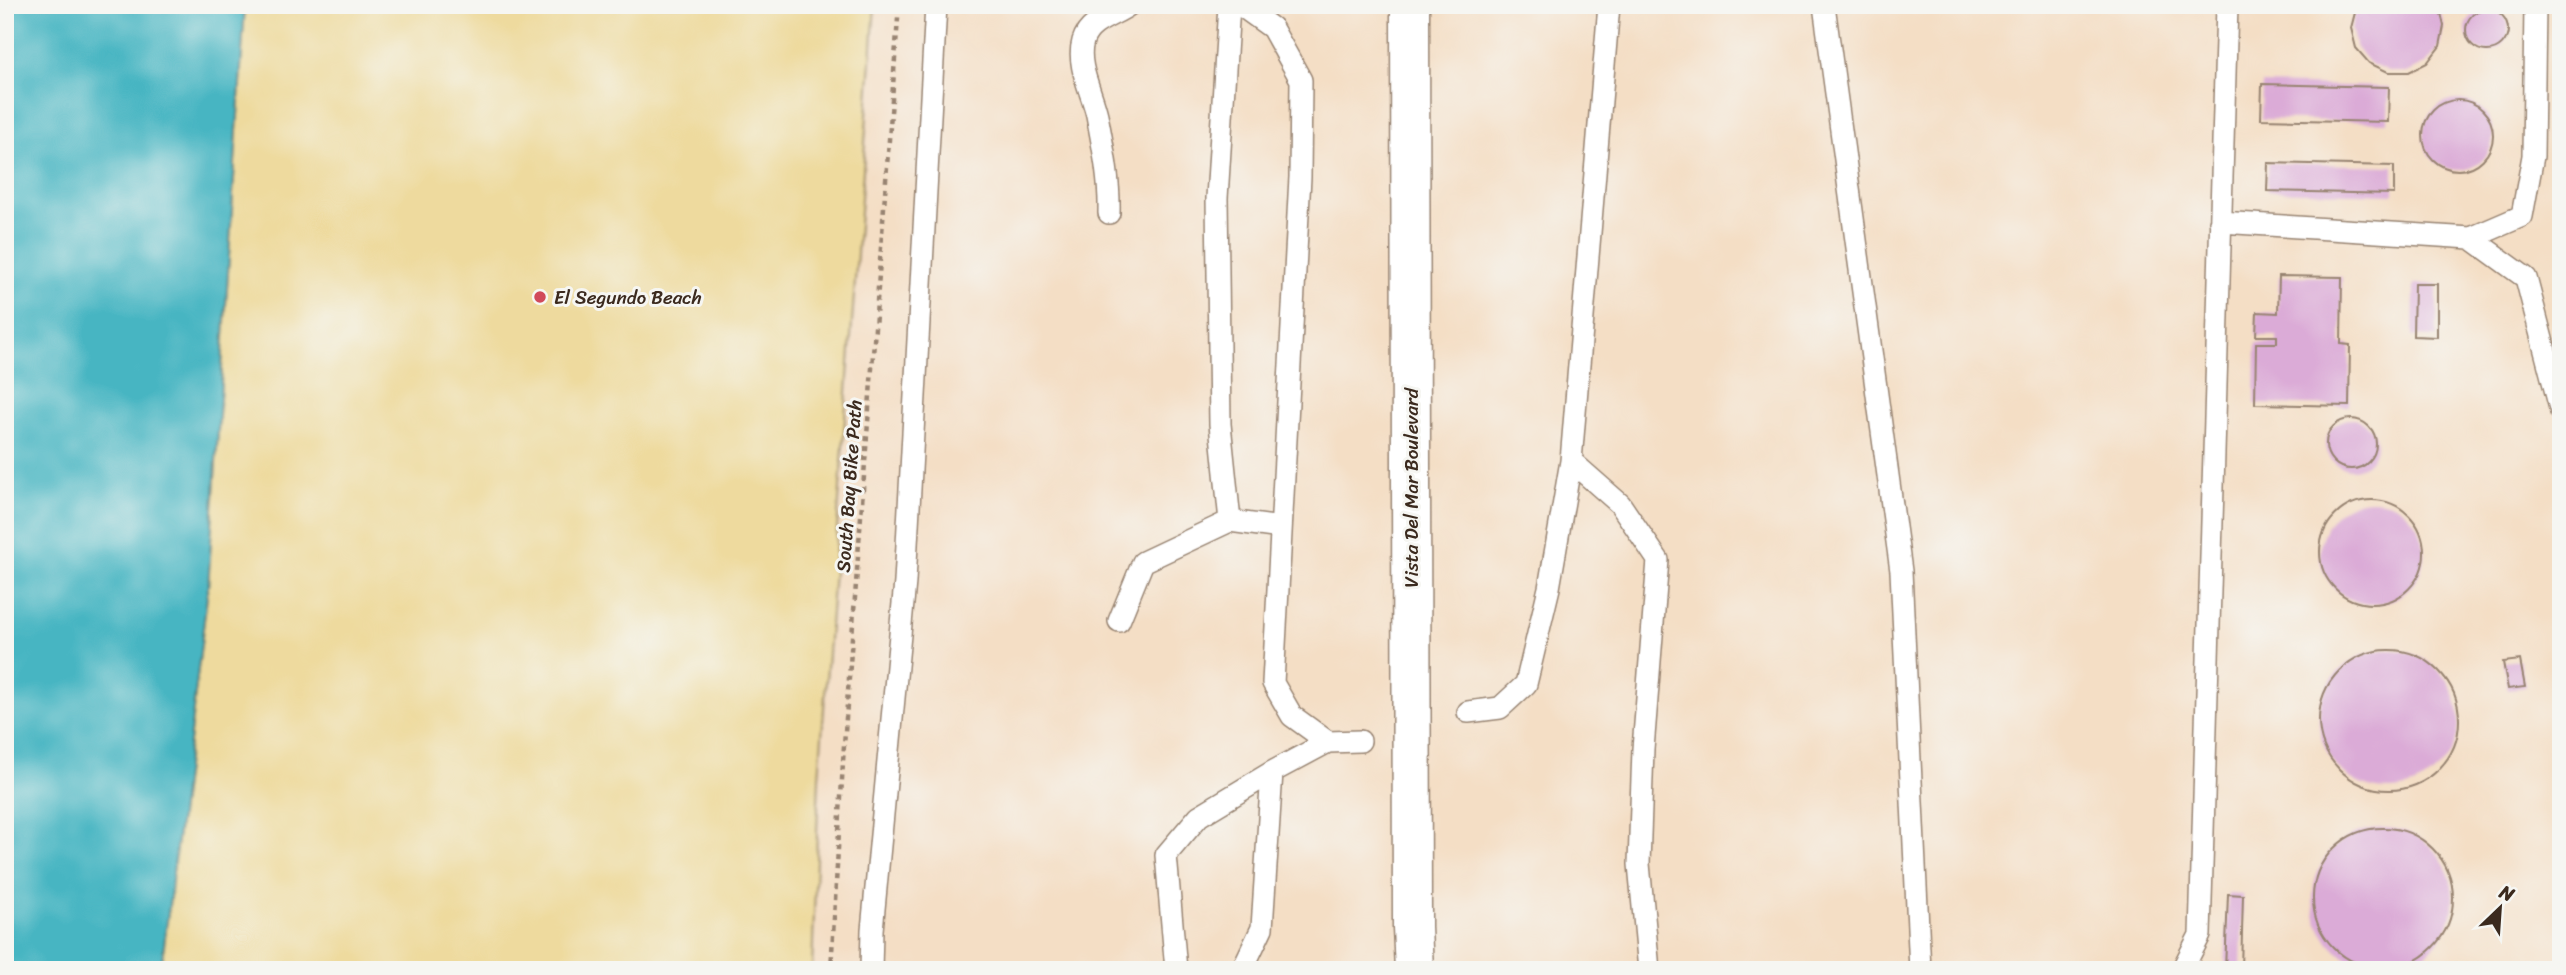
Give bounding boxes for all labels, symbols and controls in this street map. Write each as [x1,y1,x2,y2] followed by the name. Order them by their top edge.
[554,281,702,314] place label: El Segundo Beach
[532,289,548,305] marker: El Segundo Beach
[1395,387,1428,588] street label: Vista Del Mar Boulevard
[827,399,871,573] street label: South Bay Bike Path
[2464,874,2534,944] north arrow
[2493,875,2521,911] text: N

